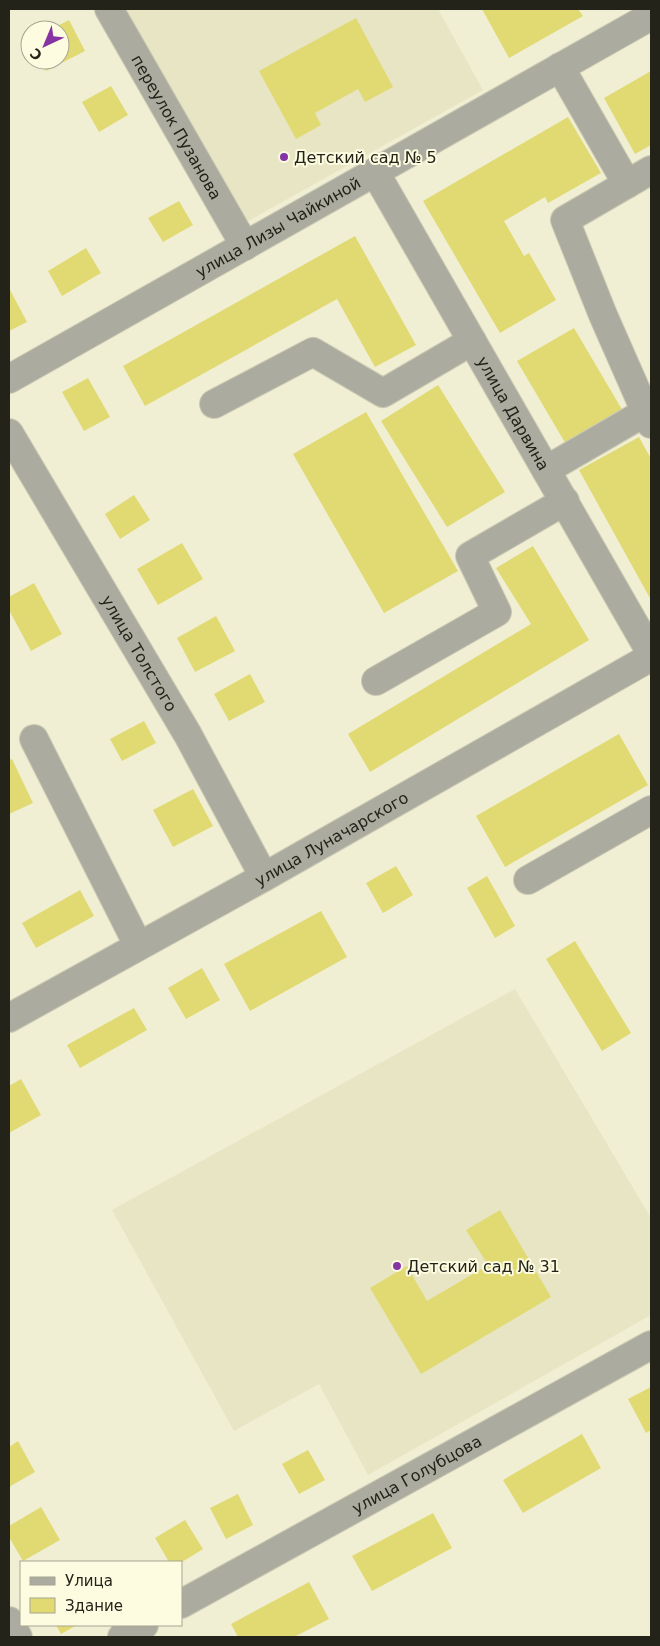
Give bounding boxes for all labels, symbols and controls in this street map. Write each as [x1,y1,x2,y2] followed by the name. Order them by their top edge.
[20,20,70,70] north arrow
[27,45,45,64] text: С
[128,51,226,203] street label: переулок Пузанова
[294,148,437,167] place label: Детский сад № 5
[278,151,290,163] marker: Детский сад № 5
[192,173,364,281] street label: улица Лизы Чайкиной
[473,353,554,474] street label: улица Дарвина
[98,592,181,715] street label: улица Толстого
[251,787,412,890] street label: улица Луначарского
[407,1257,560,1276] place label: Детский сад № 31
[391,1260,403,1272] marker: Детский сад № 31
[349,1431,485,1517] street label: улица Голубцова
[20,1561,182,1626] legend
[65,1572,113,1590] text: Улица
[65,1597,123,1615] text: Здание

